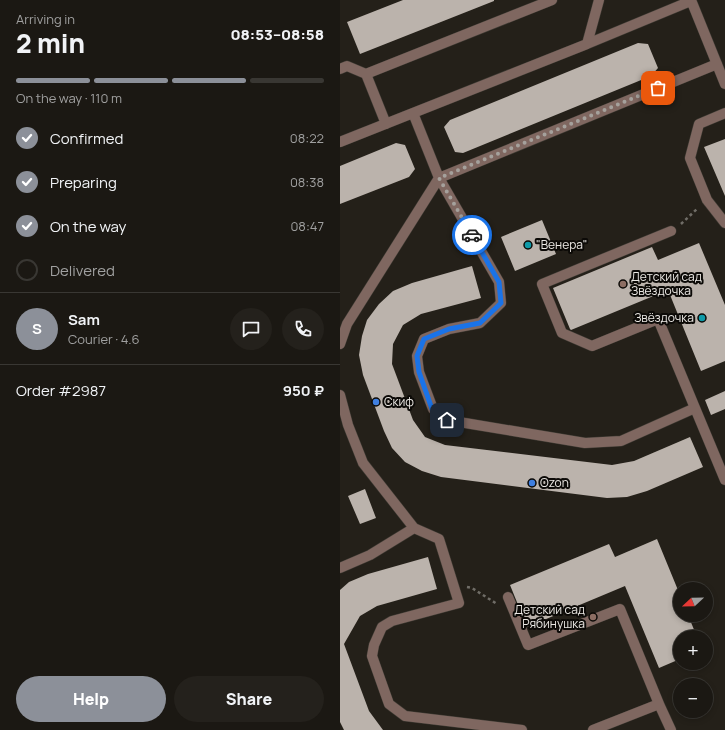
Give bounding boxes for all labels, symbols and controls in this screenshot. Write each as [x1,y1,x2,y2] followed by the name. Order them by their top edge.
[16,10,75,28] text: Arriving in
[230,24,324,45] text: 08:53–08:58
[16,25,85,61] text: 2 min
[641,71,675,105] pin
[647,77,669,99] icon: bag
[16,89,122,107] text: On the way · 110 m
[16,127,38,149] icon: check
[50,128,123,149] text: Confirmed
[290,129,324,147] text: 08:22
[16,171,38,193] icon: check
[50,172,117,193] text: Preparing
[290,173,324,191] text: 08:38
[16,215,38,237] icon: check
[452,215,492,255] courier
[50,216,126,237] text: On the way
[290,217,324,235] text: 08:47
[461,224,483,246] icon: car
[536,236,587,253] place label: "Венера"
[523,240,533,250] marker: "Венера"
[50,260,115,281] text: Delivered
[631,268,702,299] place label: Детский сад Звёздочка
[618,279,628,289] marker: Детский сад Звёздочка
[230,308,272,350] button: chat
[282,308,324,350] button: phone
[68,309,100,330] text: Sam
[634,309,694,326] place label: Звёздочка
[697,313,707,323] marker: Звёздочка
[32,318,42,339] text: S
[68,330,140,348] text: Courier · 4.6
[16,380,106,401] text: Order #2987
[283,380,324,401] text: 950 ₽
[384,393,414,410] place label: Скиф
[371,397,381,407] marker: Скиф
[430,403,464,437] pin
[436,409,458,431] icon: home
[540,474,569,491] place label: Ozon
[527,478,537,488] marker: Ozon
[673,582,713,622] north arrow
[673,582,713,718] map controls
[514,601,585,632] place label: Детский сад Рябинушка
[588,612,598,622] marker: Детский сад Рябинушка
[673,630,713,670] button: +
[16,676,166,722] button: Help
[174,676,324,722] button: Share
[673,678,713,718] button: −

